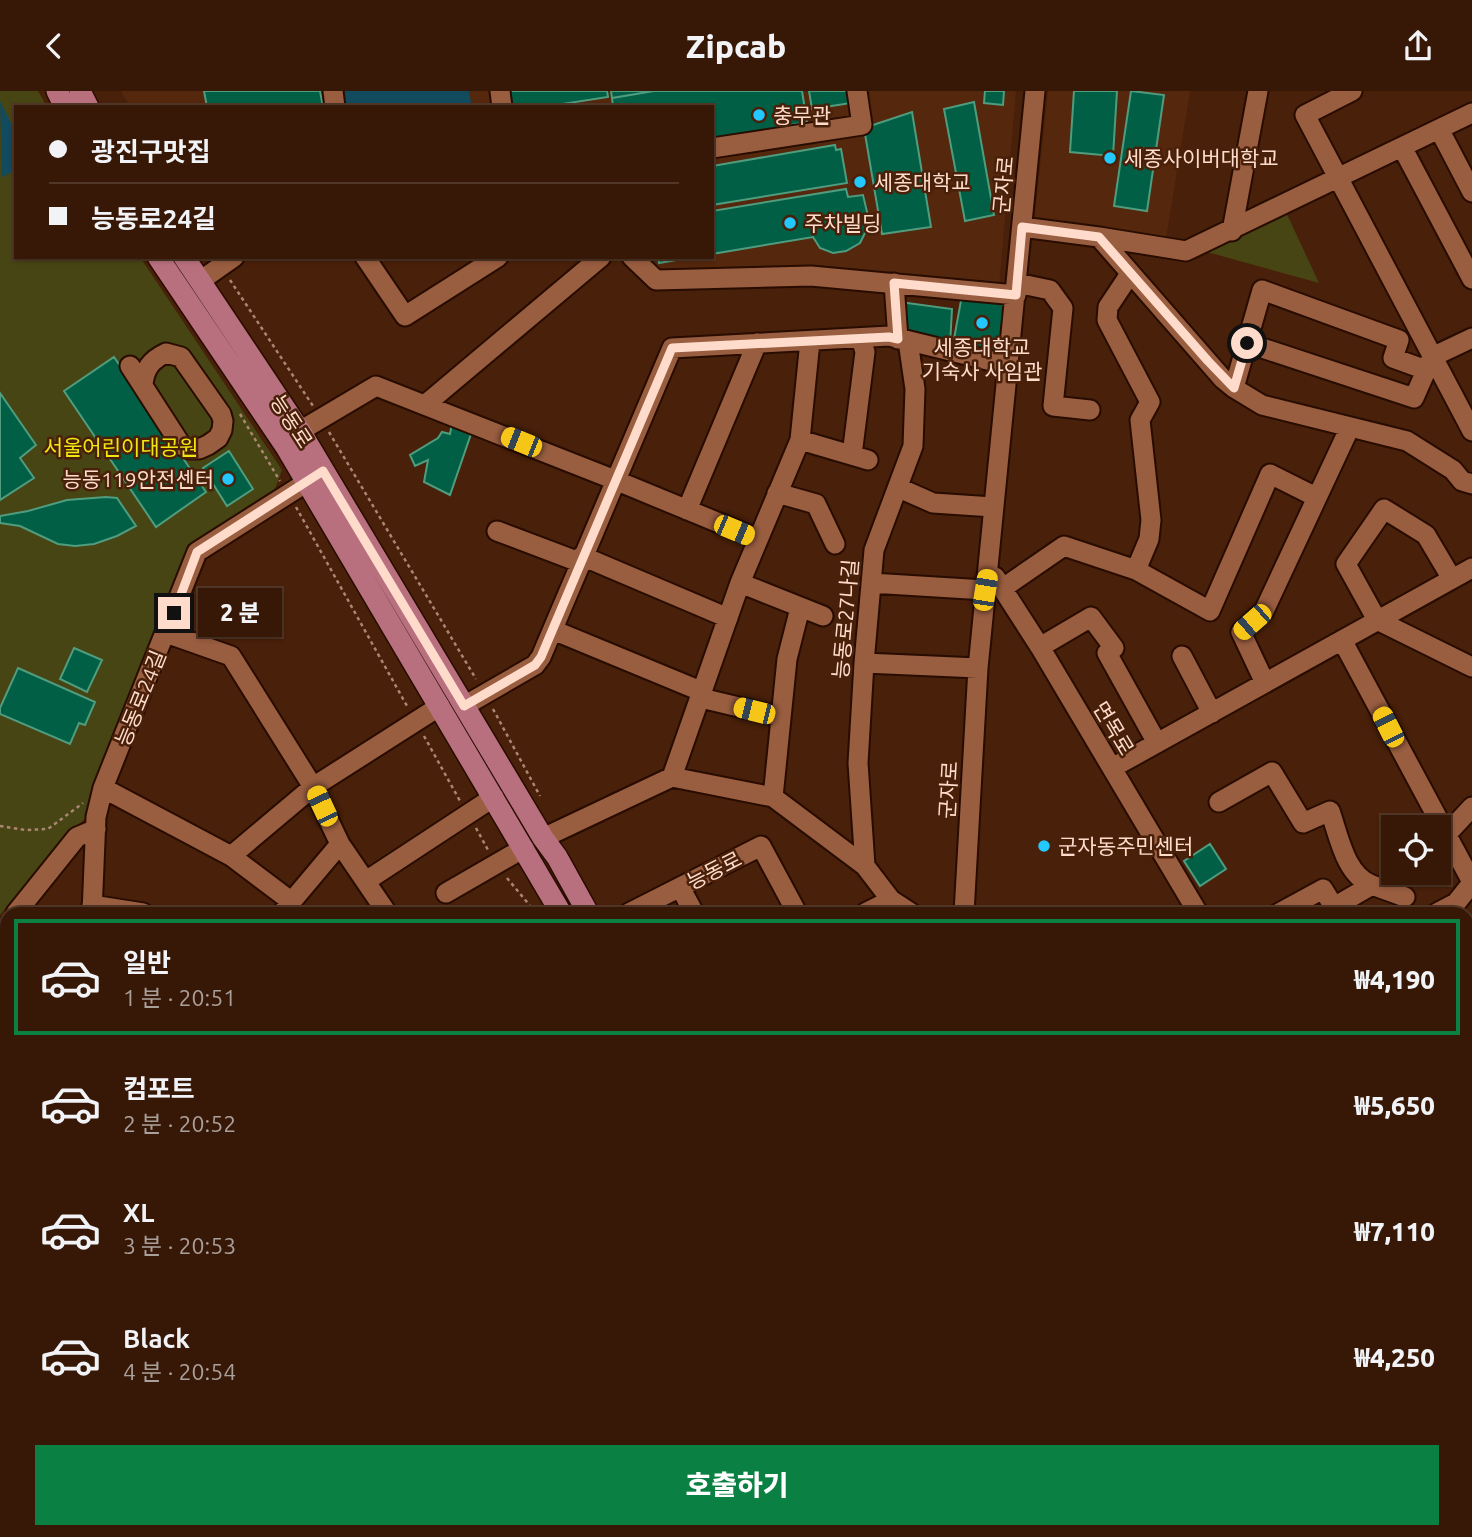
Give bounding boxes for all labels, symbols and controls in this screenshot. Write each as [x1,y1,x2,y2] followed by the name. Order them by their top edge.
[35,27,73,65] icon: back
[1399,27,1437,65] icon: share
[686,28,786,64] text: Zipcab
[773,103,831,127] place label: 충무관
[751,107,767,123] marker: 충무관
[91,137,211,166] text: 광진구맛집
[1124,146,1279,170] place label: 세종사이버대학교
[1102,150,1118,166] marker: 세종사이버대학교
[989,155,1017,215] street label: 군자로
[874,170,971,194] place label: 세종대학교
[852,174,868,190] marker: 세종대학교
[91,204,216,233] text: 능동로24길
[804,211,881,235] place label: 주차빌딩
[782,215,798,231] marker: 주차빌딩
[974,315,990,331] marker: 세종대학교 기숙사 사임관
[1231,327,1263,359] route start
[922,335,1042,383] place label: 세종대학교 기숙사 사임관
[266,390,318,452] street label: 능동로
[498,424,545,460] car
[44,435,198,459] park label: 서울어린이대공원
[63,467,214,491] place label: 능동119안전센터
[220,471,236,487] marker: 능동119안전센터
[711,512,758,548] car
[828,558,862,680] street label: 능동로27나길
[972,568,999,612] car
[198,589,282,637] callout: 2 분
[158,597,190,629] route end
[220,600,260,625] text: 2 분
[1230,600,1275,644] car
[110,647,170,749] street label: 능동로24길
[732,696,777,726] car
[1089,697,1139,759] street label: 면목로
[1370,704,1407,750] car
[934,760,962,820] street label: 군자로
[304,783,341,829] car
[1381,815,1451,885] map controls
[1381,815,1451,885] button: locate
[1058,834,1193,858] place label: 군자동주민센터
[1036,838,1052,854] marker: 군자동주민센터
[683,846,745,894] street label: 능동로
[39,946,102,1009] icon: car
[123,948,171,977] text: 일반
[1354,965,1435,994] text: ₩4,190
[123,985,236,1010] text: 1 분 · 20:51
[39,1072,102,1135] icon: car
[123,1074,195,1103] text: 컴포트
[1354,1091,1435,1120] text: ₩5,650
[123,1111,236,1136] text: 2 분 · 20:52
[39,1198,102,1261] icon: car
[123,1198,154,1227] text: XL
[1354,1217,1435,1246] text: ₩7,110
[123,1233,236,1258] text: 3 분 · 20:53
[39,1324,102,1387] icon: car
[123,1324,190,1353] text: Black
[1354,1343,1435,1372] text: ₩4,250
[123,1359,236,1384] text: 4 분 · 20:54
[35,1445,1439,1525] button: 호출하기

